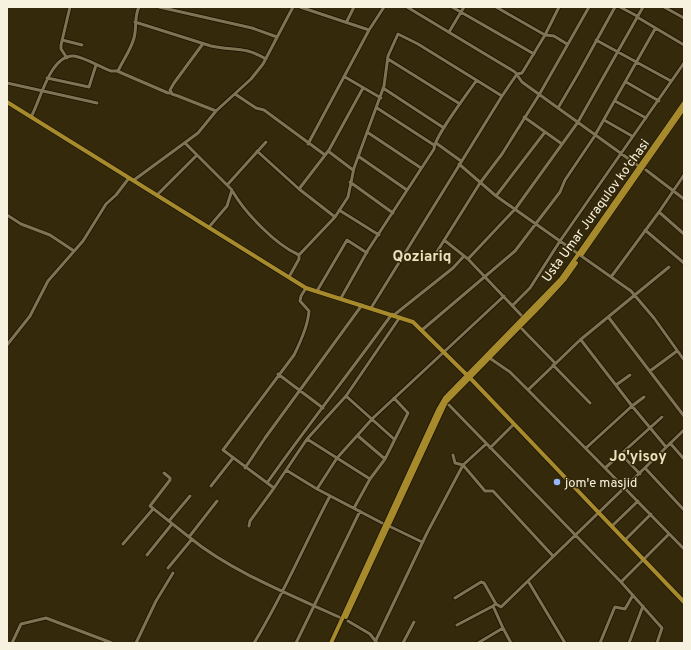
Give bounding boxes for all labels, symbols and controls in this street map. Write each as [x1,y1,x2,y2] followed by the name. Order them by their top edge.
[539,137,654,286] street label: Usta Umar Juraqulov ko'chasi
[393,248,451,267] district label: Qoziariq
[609,448,667,467] district label: Jo'yisoy
[564,476,637,492] place label: jom'e masjid
[552,477,562,487] marker: jom'e masjid

